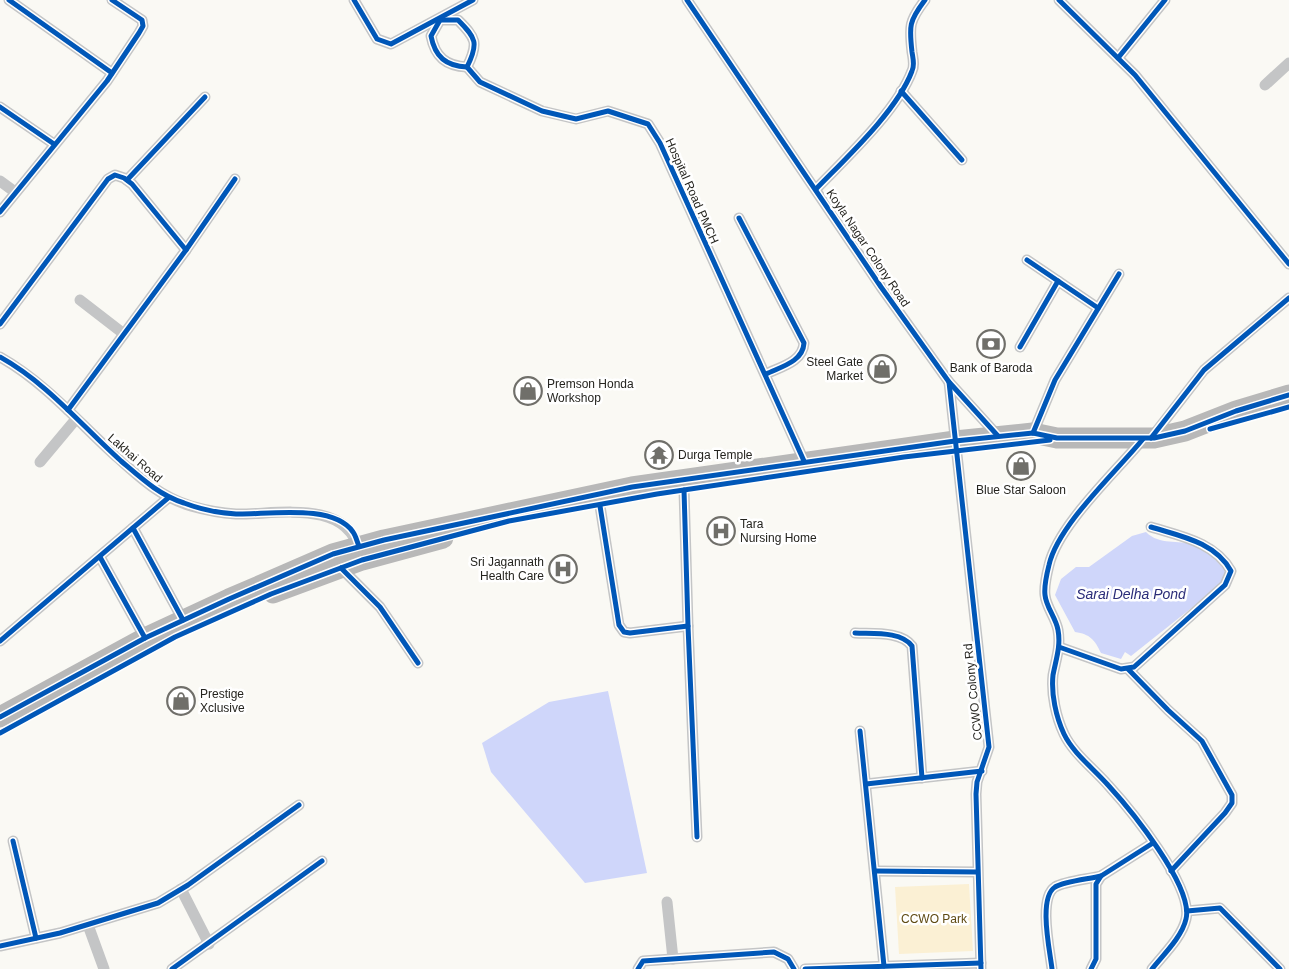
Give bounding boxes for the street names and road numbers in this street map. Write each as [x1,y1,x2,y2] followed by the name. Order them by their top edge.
[662,136,722,246] street label: Hospital Road PMCH
[823,187,913,309] street label: Koyla Nagar Colony Road
[105,431,165,485] street label: Lakhai Road
[961,643,985,741] street label: CCWO Colony Rd

